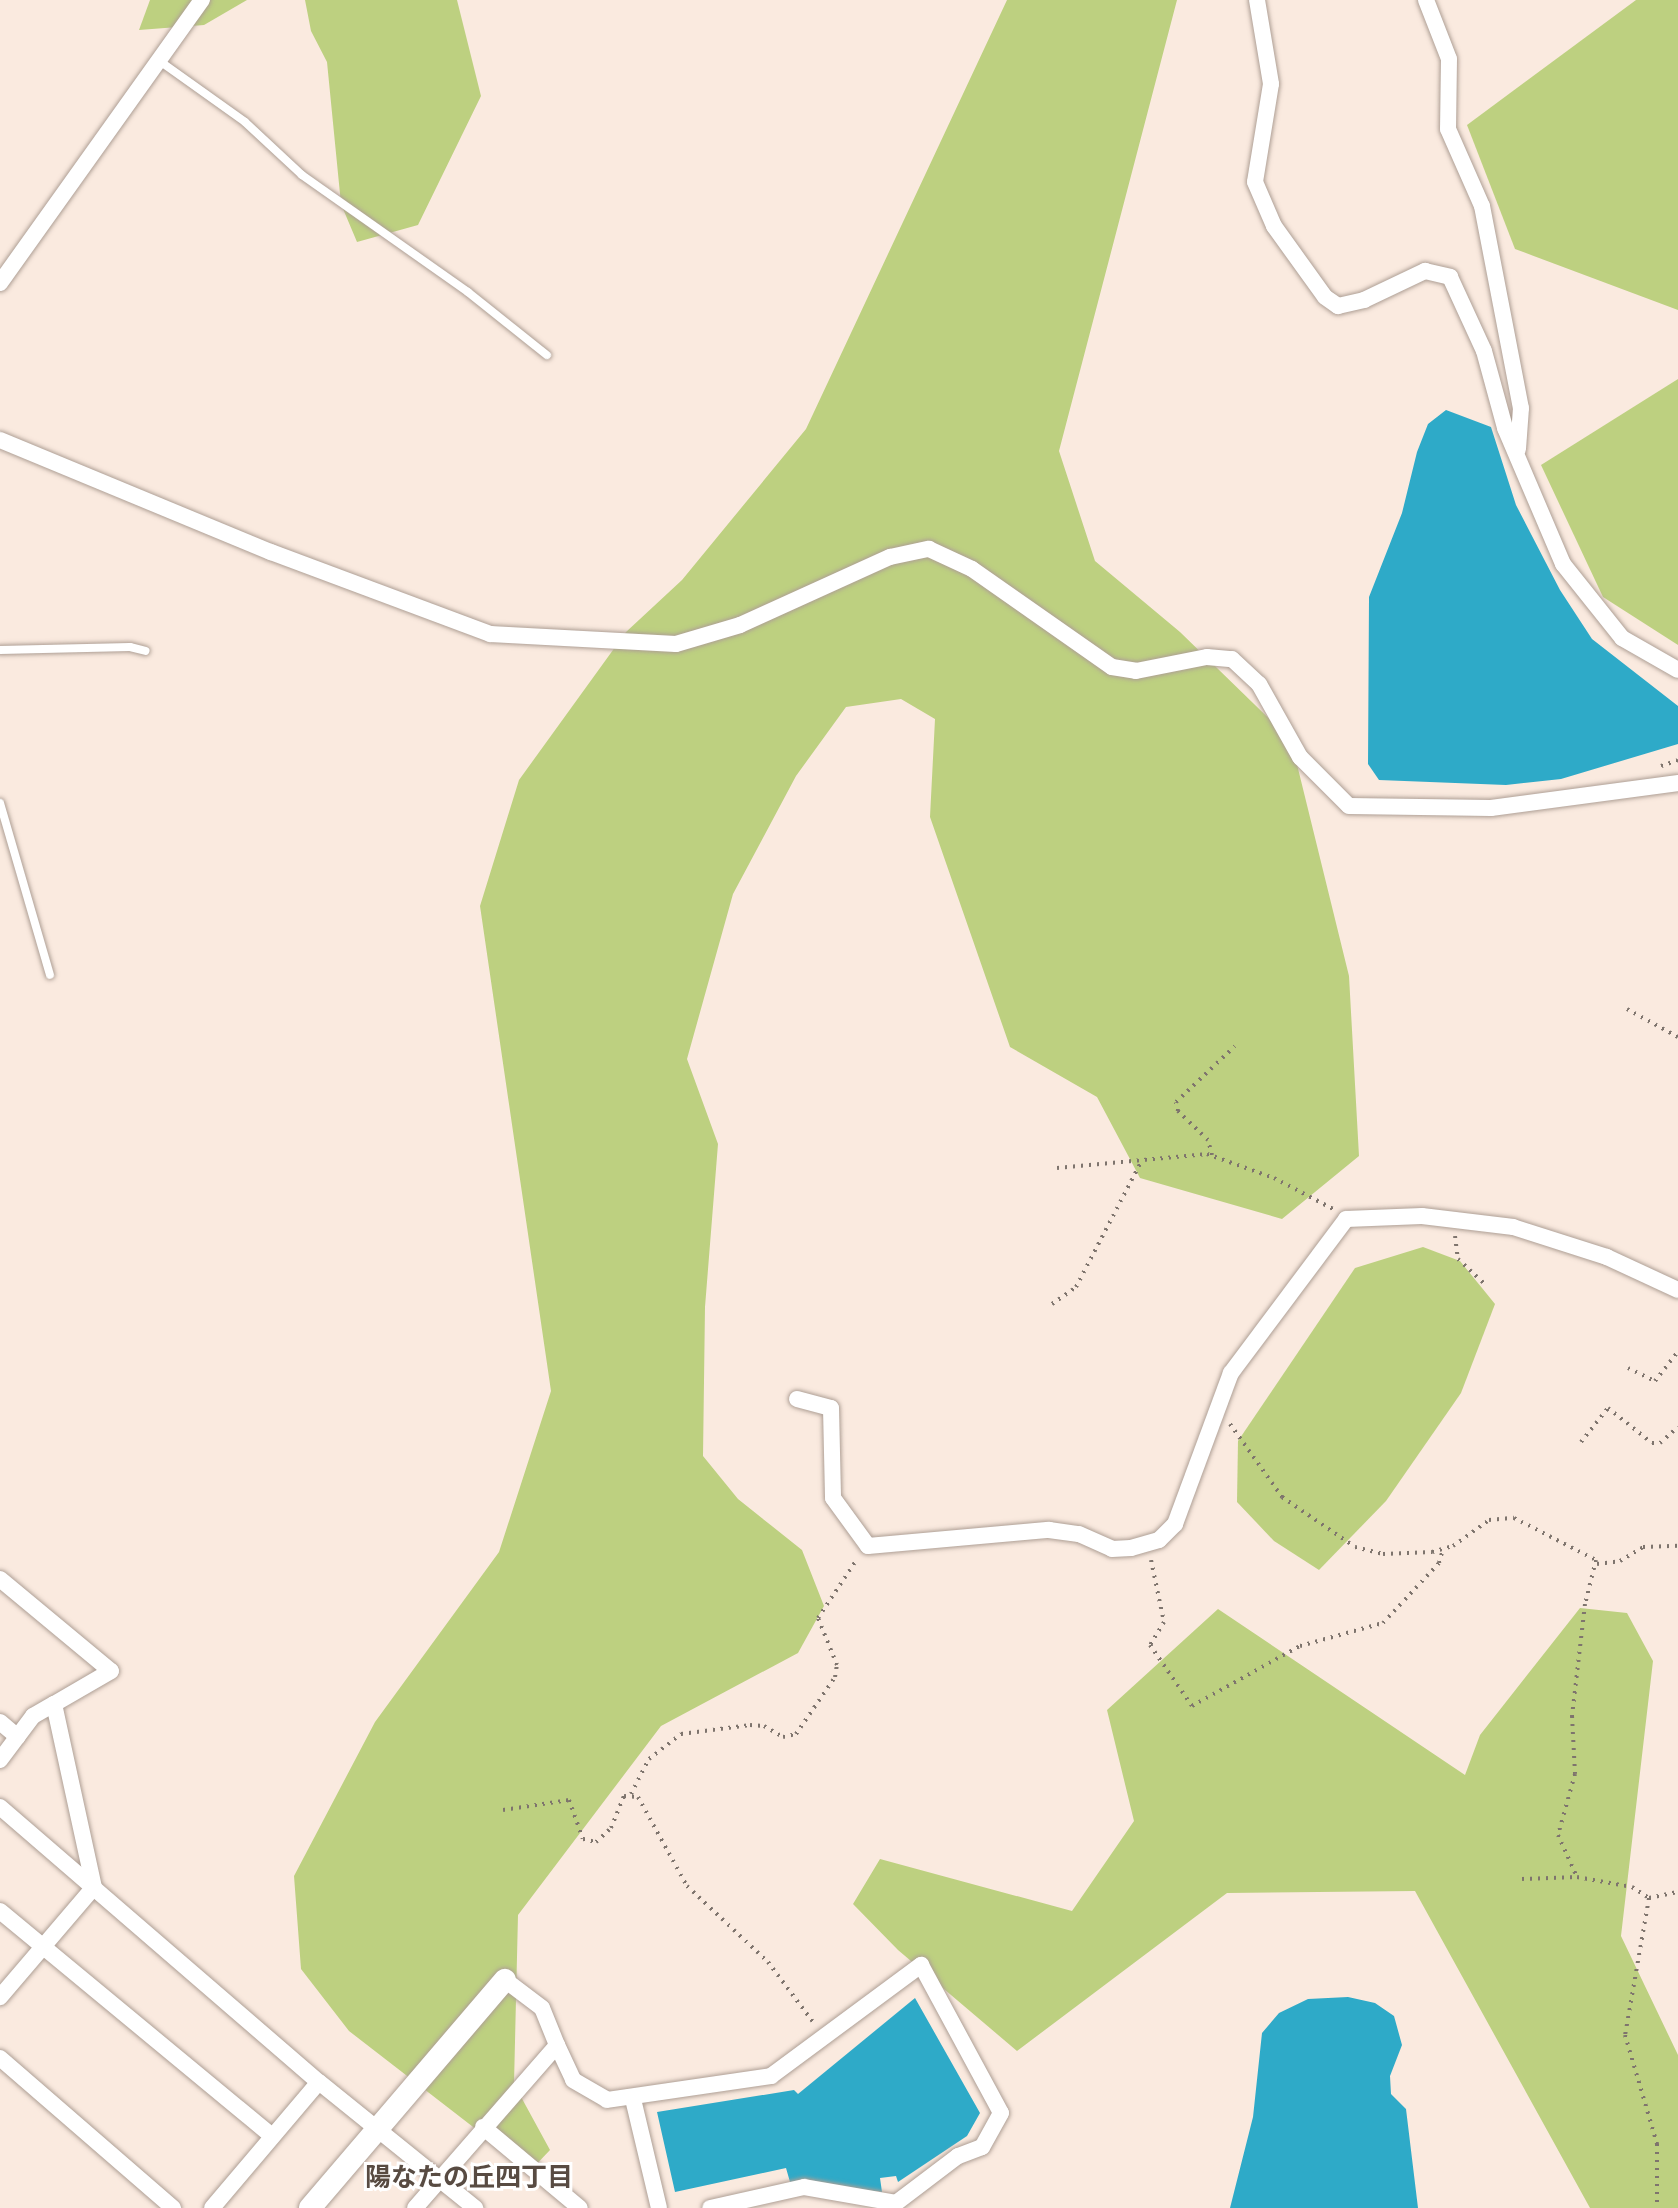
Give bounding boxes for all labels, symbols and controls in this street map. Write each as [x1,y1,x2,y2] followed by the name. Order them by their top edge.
[365,2163,573,2195] district label: 陽なたの丘四丁目

